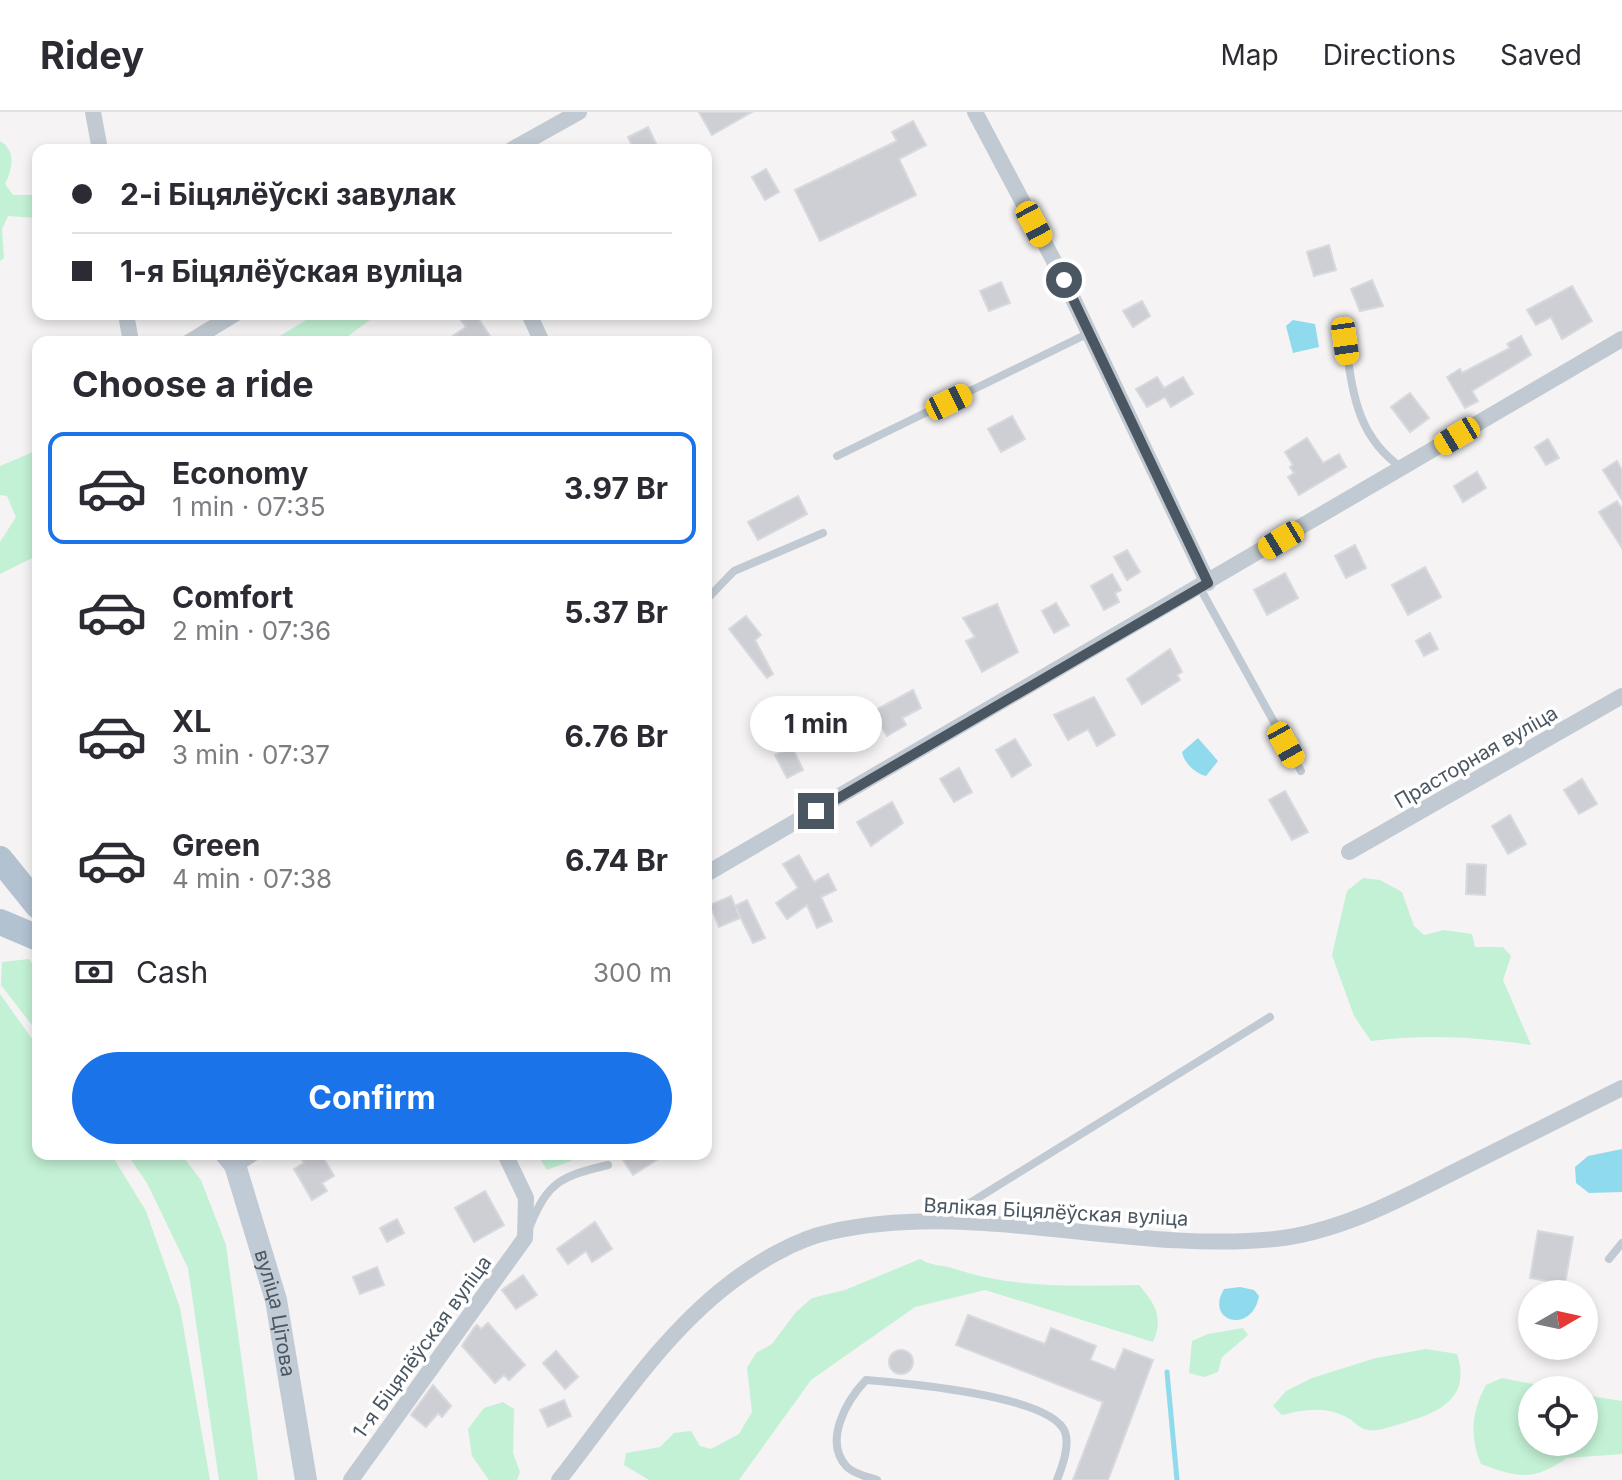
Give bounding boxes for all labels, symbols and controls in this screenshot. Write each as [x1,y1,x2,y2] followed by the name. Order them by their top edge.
[40,32,144,78] text: Ridey
[1220,38,1279,72] text: Map
[1323,38,1456,72] text: Directions
[1500,38,1582,72] text: Saved
[120,176,456,212] text: 2-і Біцялёўскі завулак
[1012,197,1056,251] car
[120,253,463,289] text: 1-я Біцялёўская вуліца
[1046,262,1082,298] route start
[1330,316,1360,366] car
[72,362,314,406] text: Choose a ride
[922,381,976,423] car
[1430,413,1484,459] car
[76,452,148,524] icon: car
[172,455,308,491] text: Economy
[564,470,668,506] text: 3.97 Br
[172,491,326,522] text: 1 min · 07:35
[1254,517,1308,563] car
[76,576,148,648] icon: car
[172,579,293,615] text: Comfort
[564,594,668,630] text: 5.37 Br
[172,615,331,646] text: 2 min · 07:36
[750,695,882,751] callout: 1 min
[76,700,148,772] icon: car
[1390,701,1562,813] street label: Прасторная вуліца
[172,703,211,739] text: XL
[784,708,848,739] text: 1 min
[565,718,668,754] text: 6.76 Br
[1264,718,1308,772] car
[172,739,330,770] text: 3 min · 07:37
[798,793,834,829] route end
[76,824,148,896] icon: car
[172,827,260,863] text: Green
[565,842,668,878] text: 6.74 Br
[172,863,332,894] text: 4 min · 07:38
[72,950,116,994] icon: cash
[136,954,208,990] text: Cash
[593,957,672,988] text: 300 m
[72,1052,672,1144] button: Confirm
[923,1193,1189,1231] street label: Вялікая Біцялёўская вуліца
[249,1247,301,1378] street label: вуліца Цітова
[348,1251,496,1443] street label: 1-я Біцялёўская вуліца
[1518,1280,1598,1360] north arrow
[1518,1280,1598,1456] map controls
[1518,1376,1598,1456] button: locate

